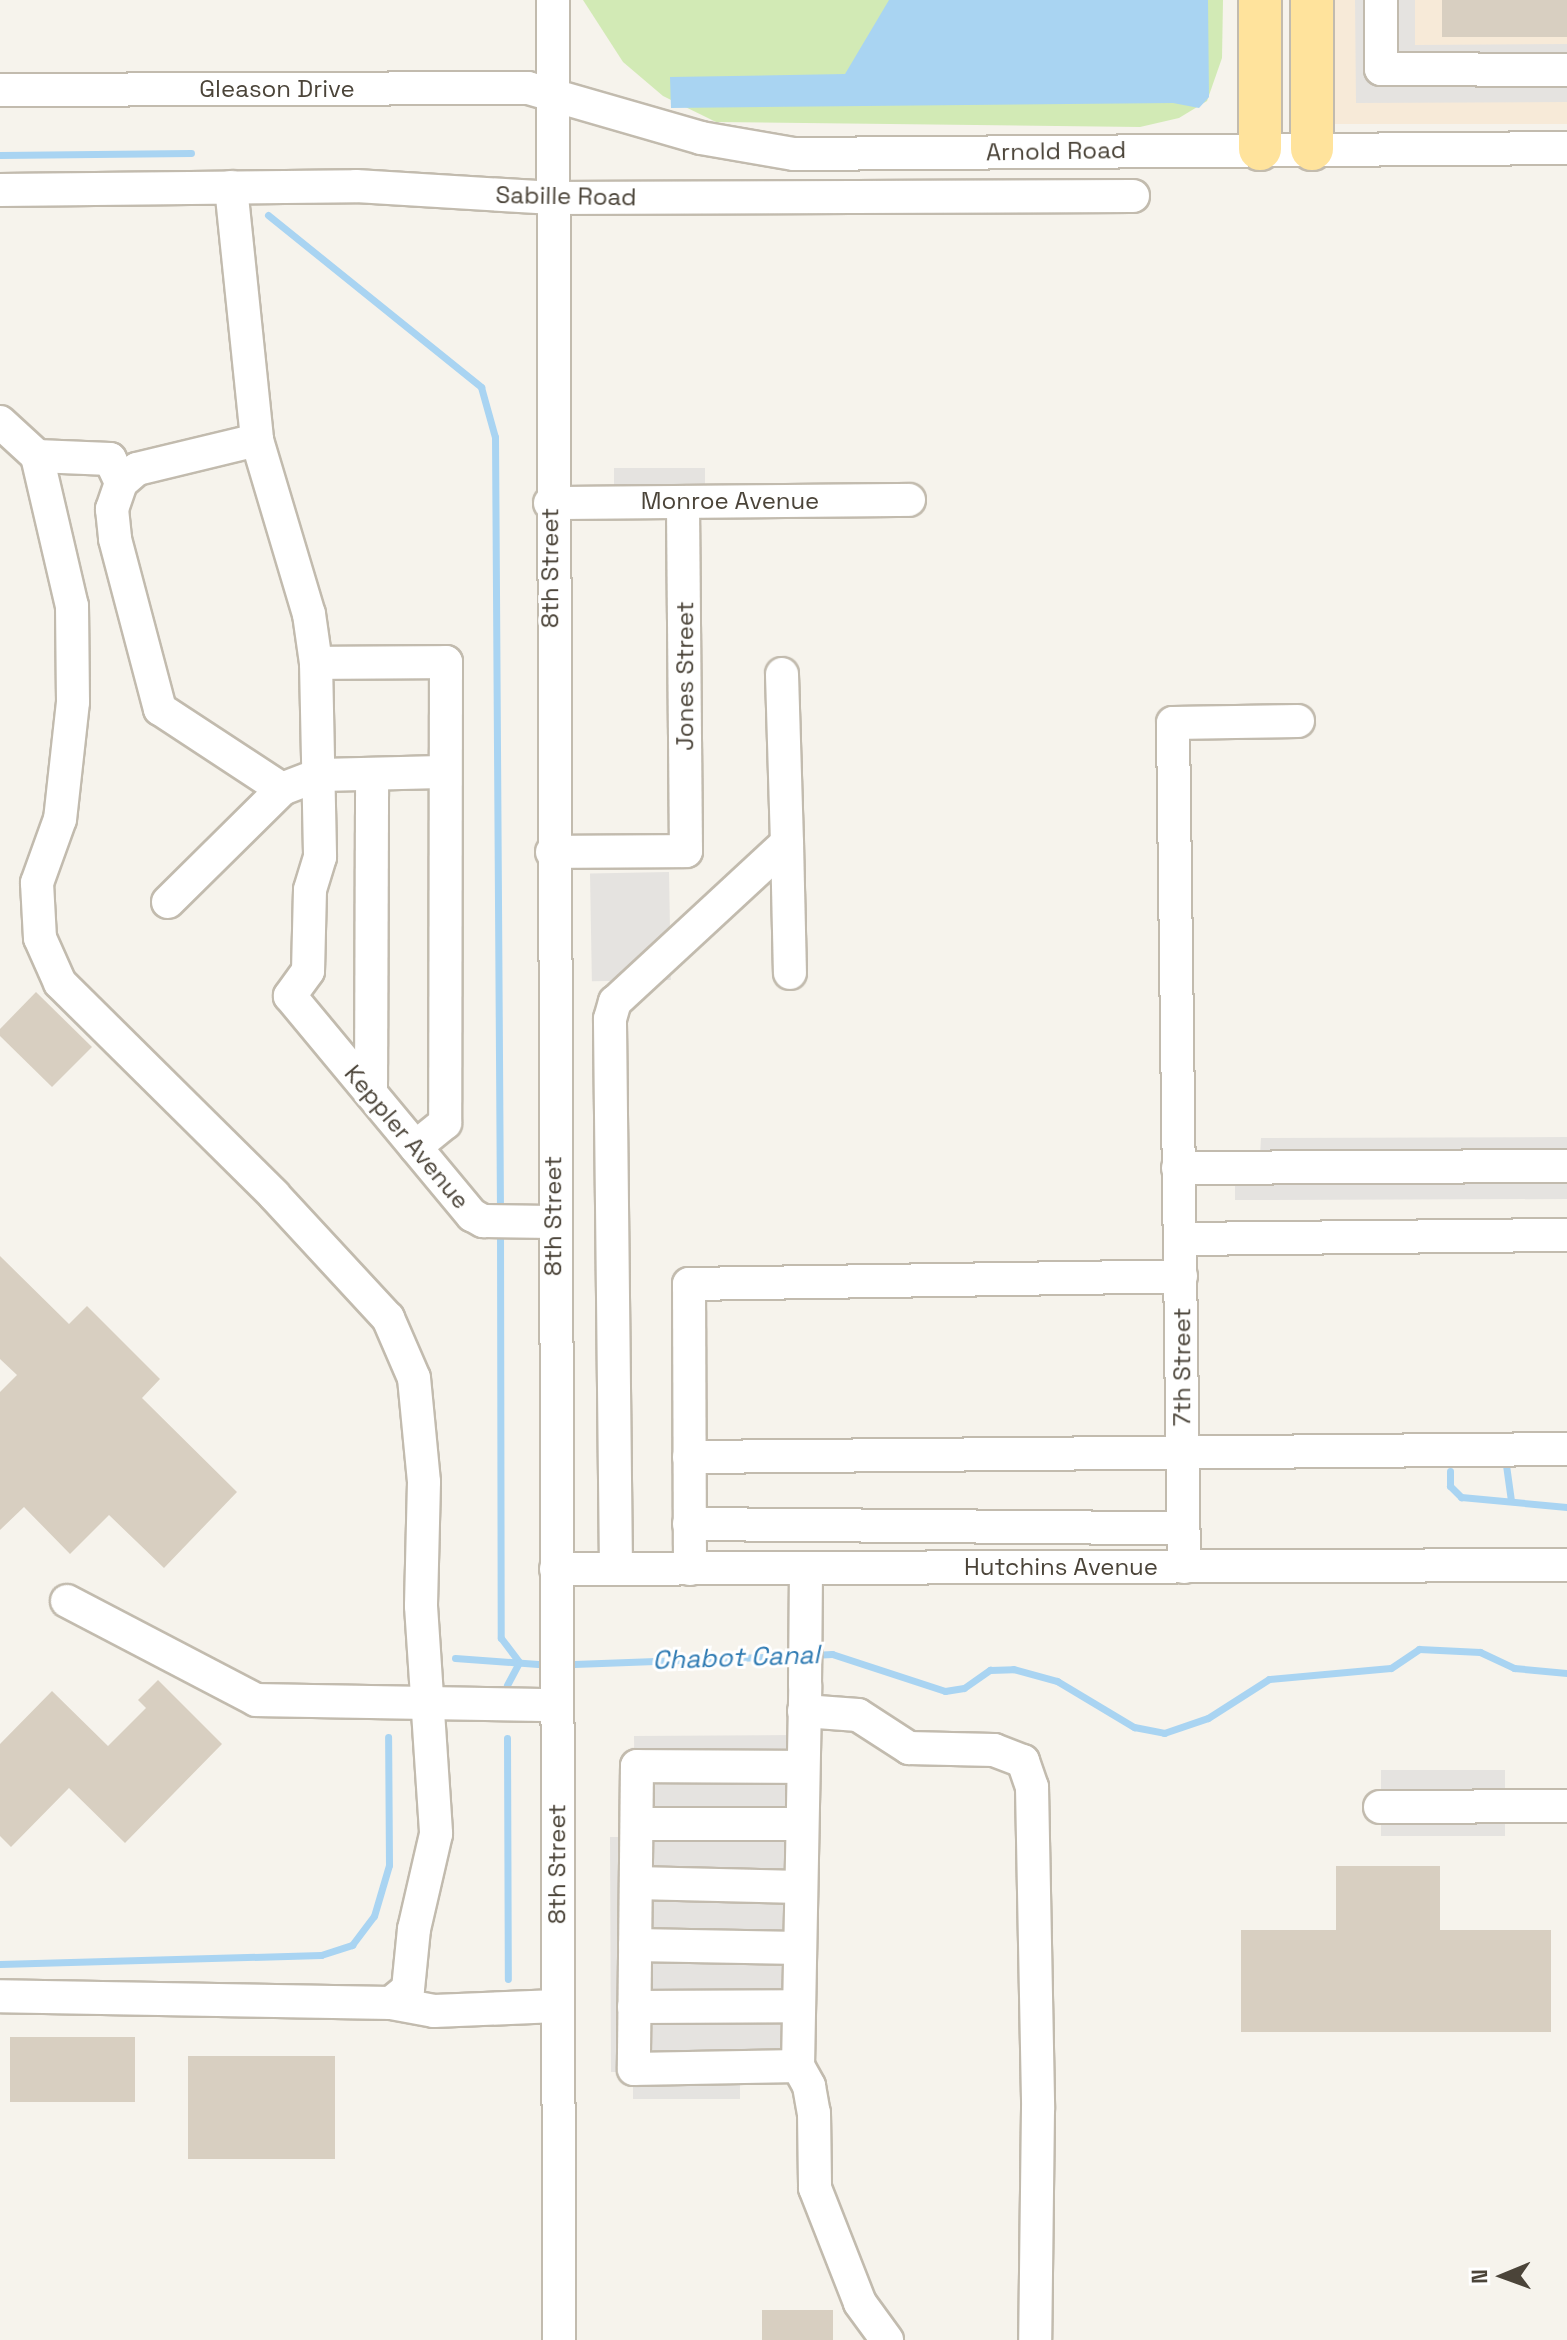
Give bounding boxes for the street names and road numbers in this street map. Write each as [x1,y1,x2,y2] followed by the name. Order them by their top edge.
[199,75,355,103] street label: Gleason Drive
[986,135,1126,167] street label: Arnold Road
[495,180,637,212] street label: Sabille Road
[641,487,819,515] street label: Monroe Avenue
[536,508,564,628] street label: 8th Street
[671,601,699,751] street label: Jones Street
[338,1059,476,1215] street label: Keppler Avenue
[539,1156,567,1276] street label: 8th Street
[1168,1308,1196,1426] street label: 7th Street
[964,1553,1158,1581] street label: Hutchins Avenue
[543,1804,571,1924] street label: 8th Street

